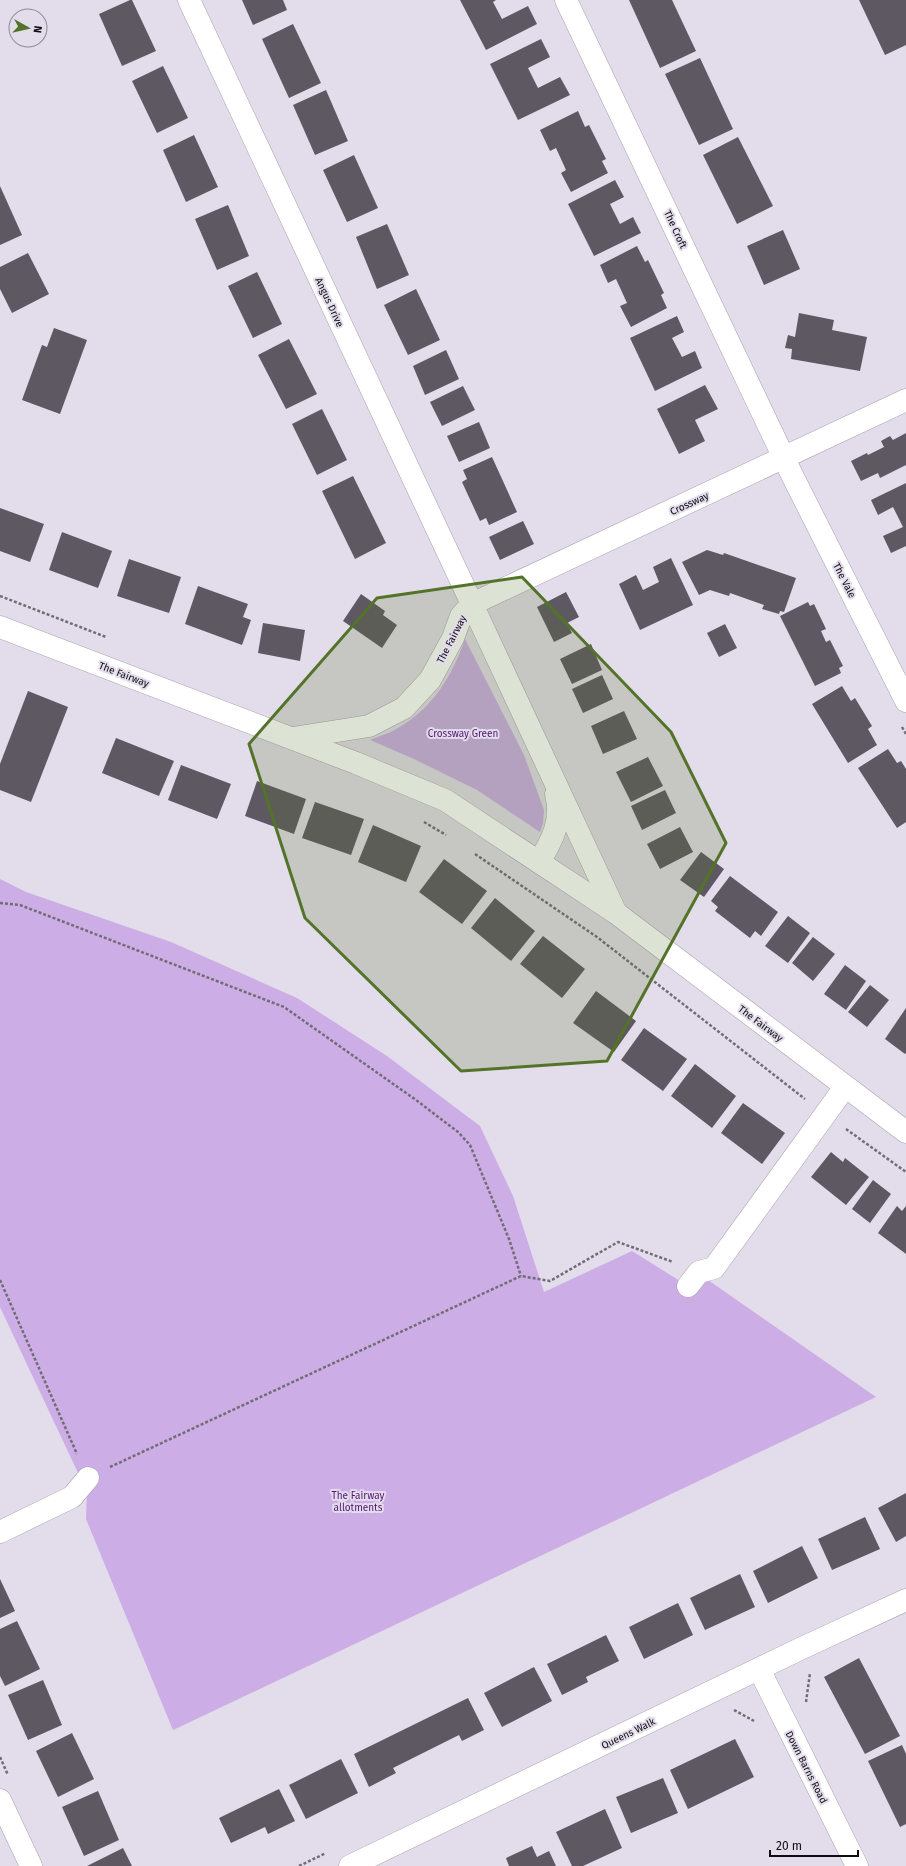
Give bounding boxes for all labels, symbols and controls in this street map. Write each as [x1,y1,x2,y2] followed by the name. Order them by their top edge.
[8,8,48,48] north arrow
[30,25,44,34] text: N
[661,208,689,251] street label: The Croft
[312,276,346,329] street label: Angus Drive
[668,490,711,518] street label: Crossway
[830,561,858,600] street label: The Vale
[435,613,469,666] street label: The Fairway
[97,660,151,690] street label: The Fairway
[428,728,498,740] park label: Crossway Green
[736,1003,785,1045] street label: The Fairway
[332,1490,384,1514] park label: The Fairway allotments
[600,1715,658,1752] street label: Queens Walk
[783,1729,830,1806] street label: Down Barns Road
[770,1832,858,1858] scale bar
[776,1839,802,1853] text: 20 m

